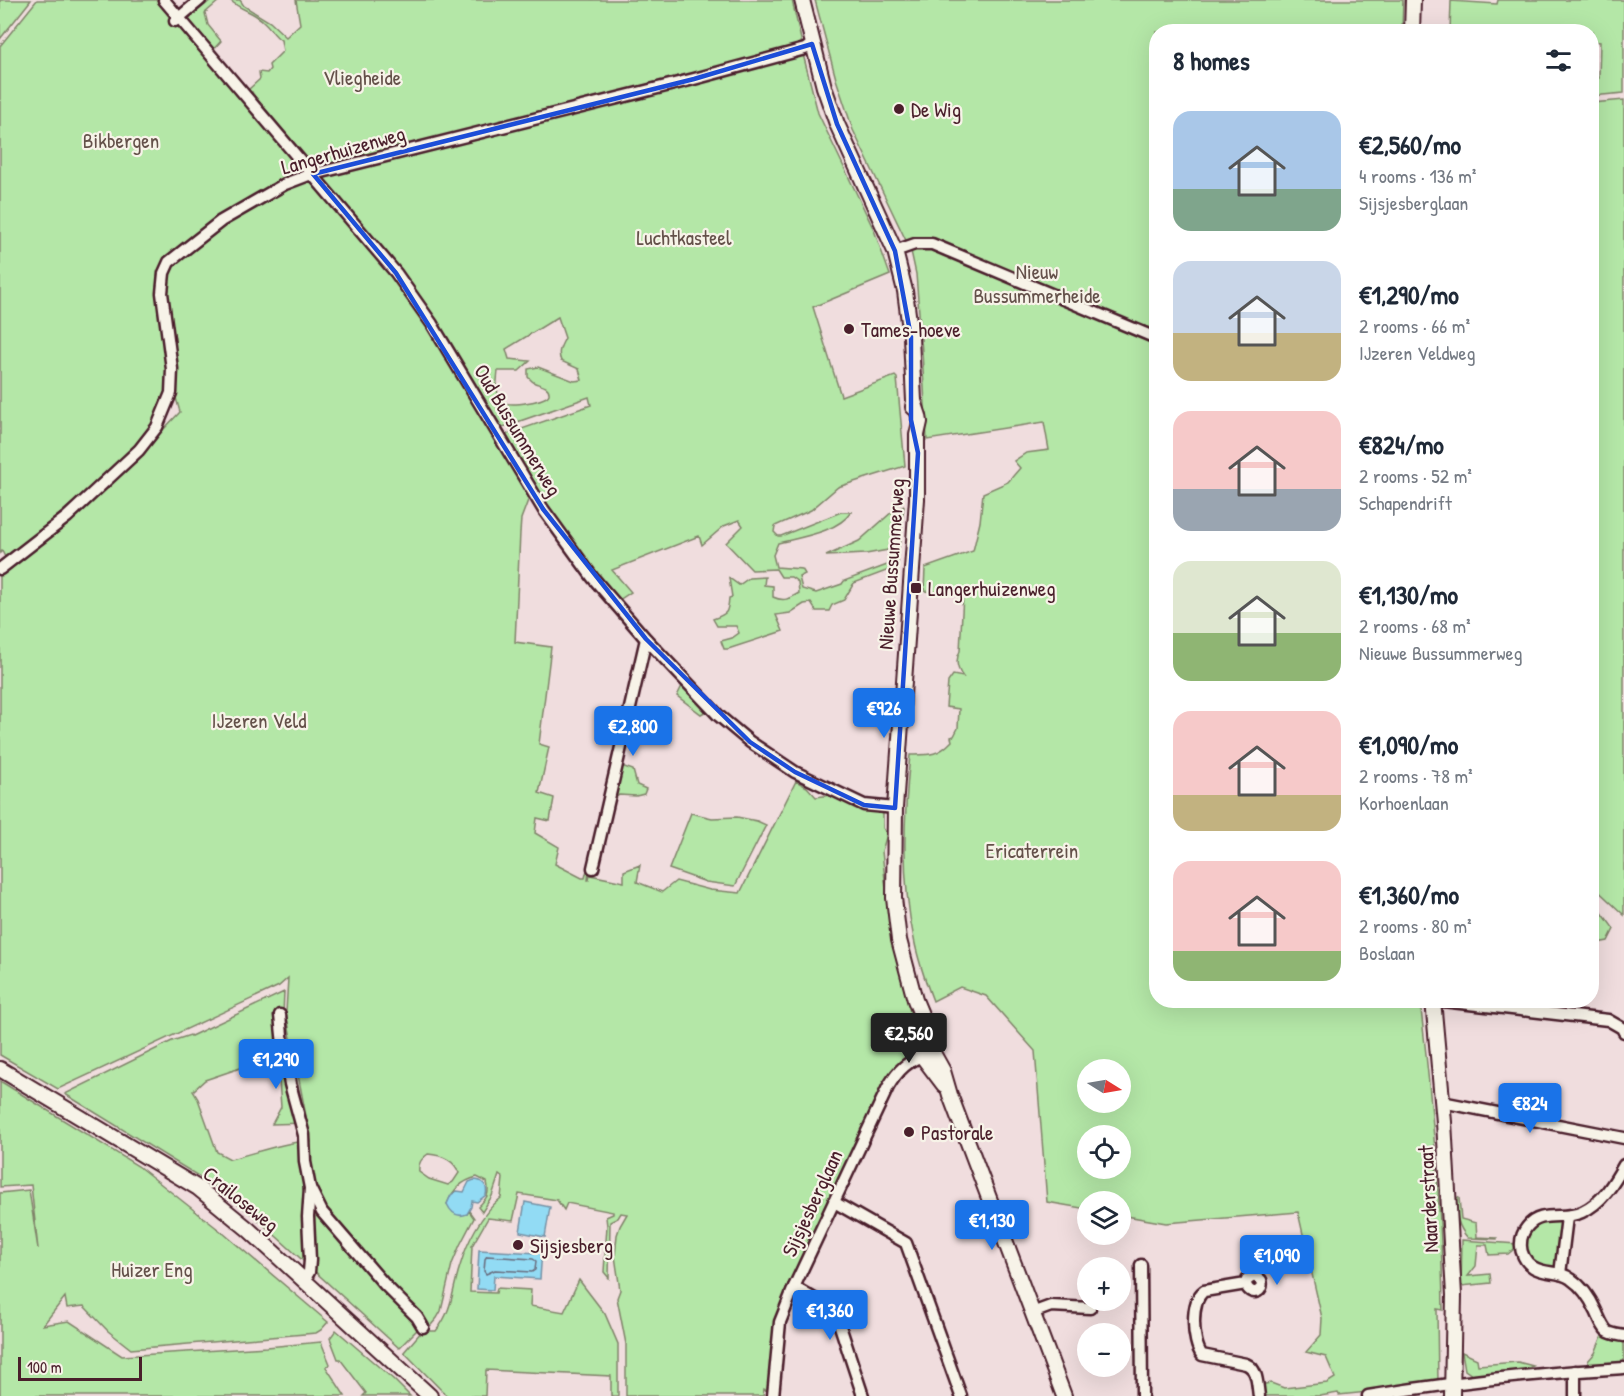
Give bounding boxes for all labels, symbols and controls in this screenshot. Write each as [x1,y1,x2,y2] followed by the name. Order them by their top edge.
[1173,43,1250,78] text: 8 homes
[1542,44,1575,77] icon: filters
[323,63,401,92] park label: Vliegheide
[911,95,961,124] place label: De Wig
[892,102,906,116] marker: De Wig
[278,118,408,182] street label: Langerhuizenweg
[83,126,159,155] park label: Bikbergen
[1359,127,1461,162] text: €2,560/mo
[1221,135,1293,207] icon: home
[1359,162,1476,189] text: 4 rooms · 136 m²
[1359,189,1468,216] text: Sijsjesberglaan
[637,223,732,252] park label: Luchtkasteel
[973,257,1101,310] park label: Nieuw Bussummerheide
[1359,277,1459,312] text: €1,290/mo
[1221,285,1293,357] icon: home
[1359,312,1470,339] text: 2 rooms · 66 m²
[861,315,961,344] place label: Tames-hoeve
[842,322,856,336] marker: Tames-hoeve
[1359,339,1475,366] text: IJzeren Veldweg
[467,359,569,501] street label: Oud Bussummerweg
[1359,427,1444,462] text: €824/mo
[1221,435,1293,507] icon: home
[1359,462,1472,489] text: 2 rooms · 52 m²
[871,477,911,651] street label: Nieuwe Bussummerweg
[1359,489,1452,516] text: Schapendrift
[928,574,1056,603] place label: Langerhuizenweg
[1359,577,1458,612] text: €1,130/mo
[909,581,923,595] marker: Langerhuizenweg
[1221,585,1293,657] icon: home
[1359,612,1471,639] text: 2 rooms · 68 m²
[1359,639,1522,666] text: Nieuwe Bussummerweg
[848,688,920,739] pin: €926
[867,694,901,721] text: €926
[212,706,306,735] park label: IJzeren Veld
[584,706,682,757] pin: €2,800
[608,712,658,739] text: €2,800
[1359,727,1458,762] text: €1,090/mo
[1221,735,1293,807] icon: home
[1359,762,1473,789] text: 2 rooms · 78 m²
[1359,789,1449,816] text: Korhoenlaan
[986,836,1078,865] park label: Ericaterrein
[1359,877,1459,912] text: €1,360/mo
[1221,885,1293,957] icon: home
[1359,912,1472,939] text: 2 rooms · 80 m²
[1359,939,1415,966] text: Boslaan
[860,1013,958,1064] pin: €2,560
[885,1019,933,1046] text: €2,560
[227,1039,325,1090] pin: €1,290
[253,1045,299,1072] text: €1,290
[1077,1059,1131,1113] north arrow
[1077,1059,1131,1377] map controls
[1494,1083,1566,1134] pin: €824
[1512,1089,1548,1116] text: €824
[921,1118,993,1147] place label: Pastorale
[902,1125,916,1139] marker: Pastorale
[1077,1125,1131,1179] button: locate
[1411,1144,1445,1253] street label: Naarderstraat
[775,1145,849,1261] street label: Sijsjesberglaan
[197,1159,285,1239] street label: Crailoseweg
[1077,1191,1131,1245] button: layers
[943,1200,1041,1251] pin: €1,130
[969,1206,1015,1233] text: €1,130
[530,1231,613,1260] place label: Sijsjesberg
[1228,1235,1326,1286] pin: €1,090
[511,1238,525,1252] marker: Sijsjesberg
[1254,1241,1300,1268] text: €1,090
[111,1255,193,1284] park label: Huizer Eng
[1077,1257,1131,1311] button: +
[781,1290,879,1341] pin: €1,360
[807,1296,853,1323] text: €1,360
[1077,1323,1131,1377] button: −
[18,1354,142,1382] scale bar
[27,1356,62,1378] text: 100 m

